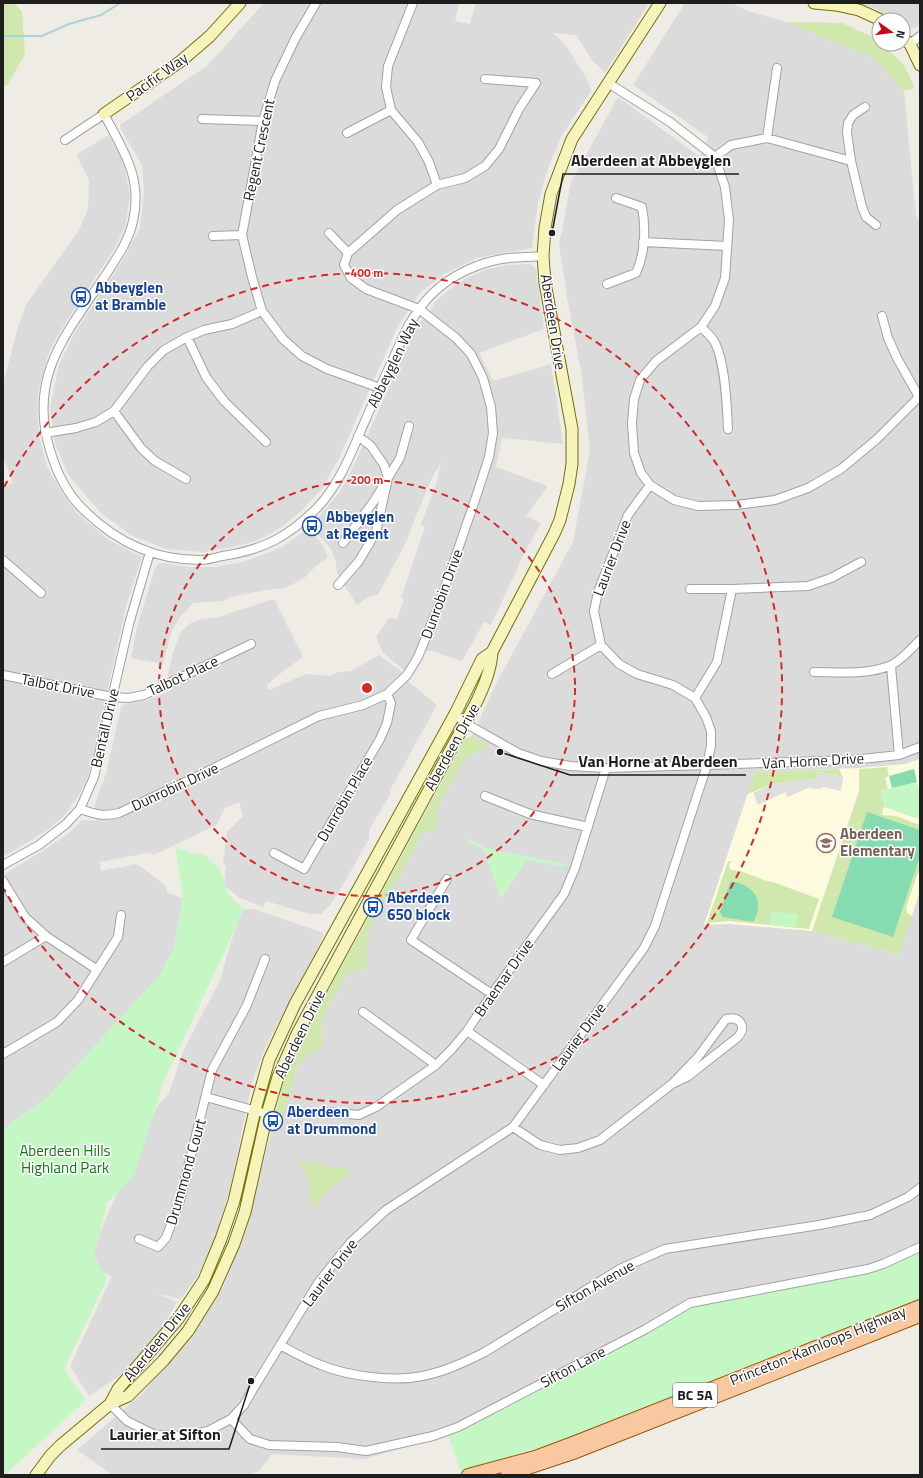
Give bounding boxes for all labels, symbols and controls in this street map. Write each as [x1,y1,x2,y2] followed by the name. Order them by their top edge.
[871,12,911,52] north arrow
[892,29,909,40] text: N
[121,46,193,107] street label: Pacific Way
[236,96,281,203] street label: Regent Crescent
[563,146,739,174] callout: Aberdeen at Abbeyglen
[571,148,731,172] text: Aberdeen at Abbeyglen
[351,263,383,282] text: 400 m
[535,272,572,371] street label: Aberdeen Drive
[95,276,167,316] place label: Abbeyglen at Bramble
[70,286,92,308] bus stop icon: Abbeyglen at Bramble
[361,314,424,411] street label: Abbeyglen Way
[351,470,383,489] text: 200 m
[326,505,394,545] place label: Abbeyglen at Regent
[301,515,323,537] bus stop icon: Abbeyglen at Regent
[586,516,637,599] street label: Laurier Drive
[415,546,468,642] street label: Dunrobin Drive
[144,649,222,702] street label: Talbot Place
[19,667,97,704] street label: Talbot Drive
[360,681,374,695] centre of rings
[84,686,125,770] street label: Bentall Drive
[418,699,485,795] street label: Aberdeen Drive
[761,746,865,775] street label: Van Horne Drive
[570,747,746,775] callout: Van Horne at Aberdeen
[578,749,738,773] text: Van Horne at Aberdeen
[311,752,378,846] street label: Dunrobin Place
[127,756,222,817] street label: Dunrobin Drive
[840,822,915,862] place label: Aberdeen Elementary
[815,832,837,854] school or university icon: Aberdeen Elementary
[387,886,450,926] place label: Aberdeen 650 block
[362,896,384,918] bus stop icon: Aberdeen 650 block
[468,934,539,1022] street label: Braemar Drive
[268,985,331,1082] street label: Aberdeen Drive
[546,998,611,1076] street label: Laurier Drive
[287,1100,377,1140] place label: Aberdeen at Drummond
[262,1110,284,1132] bus stop icon: Aberdeen at Drummond
[159,1115,212,1228] street label: Drummond Court
[19,1139,111,1179] park label: Aberdeen Hills Highland Park
[296,1234,363,1312] street label: Laurier Drive
[551,1254,639,1317] street label: Sifton Avenue
[117,1297,196,1386] street label: Aberdeen Drive
[726,1300,909,1391] street label: Princeton-Kamloops Highway
[536,1340,610,1393] street label: Sifton Lane
[673,1383,717,1407] road number: BC 5A
[101,1421,229,1449] callout: Laurier at Sifton
[109,1422,221,1446] text: Laurier at Sifton

